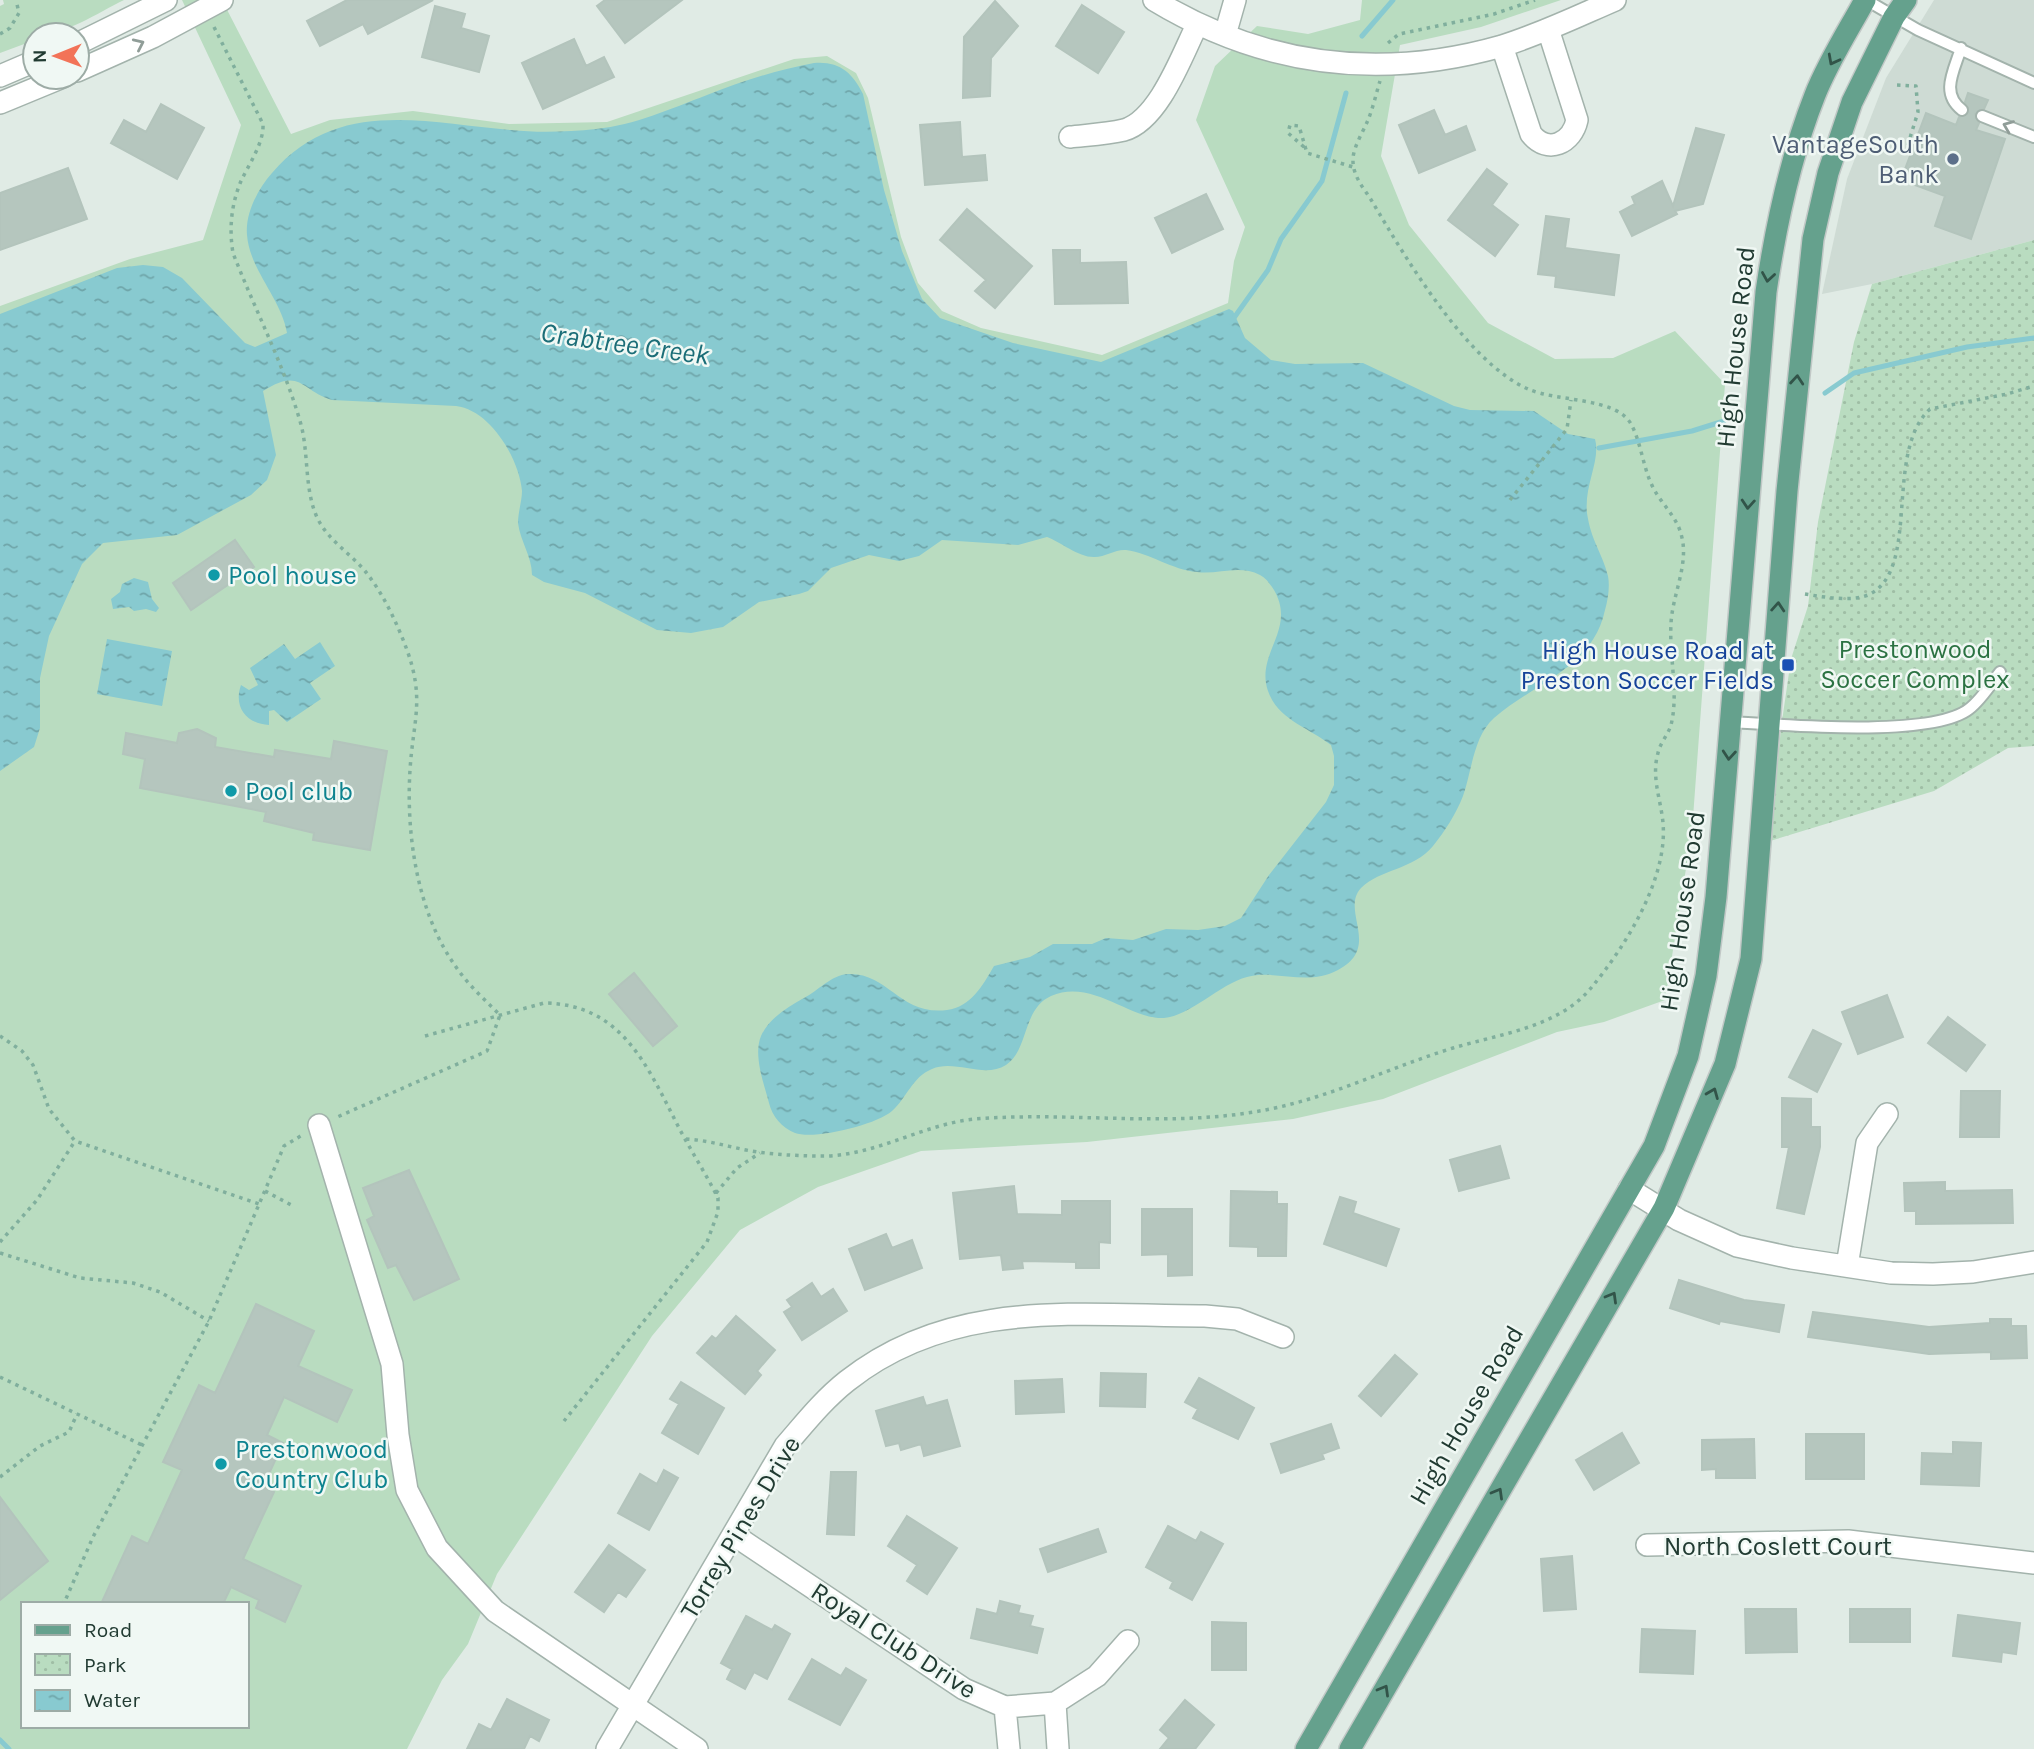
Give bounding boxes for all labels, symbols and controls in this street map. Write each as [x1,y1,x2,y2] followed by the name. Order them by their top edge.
[21,21,91,91] north arrow
[132,38,145,52] one-way arrow
[29,49,51,63] text: N
[1828,53,1841,65] one-way arrow
[2002,121,2014,135] one-way arrow
[1772,129,1939,190] place label: VantageSouth Bank
[1945,151,1961,167] marker: VantageSouth Bank
[1710,245,1761,449] street label: High House Road
[1761,271,1776,283] one-way arrow
[538,315,712,372] water label: Crabtree Creek
[1789,374,1804,385] one-way arrow
[1741,498,1756,509] one-way arrow
[228,560,357,591] place label: Pool house
[206,567,222,583] marker: Pool house
[1770,601,1785,612] one-way arrow
[1820,634,2010,695] park label: Prestonwood Soccer Complex
[1521,635,1774,696] place label: High House Road at Preston Soccer Fields
[1780,657,1796,673] marker: High House Road at Preston Soccer Fields
[1722,750,1737,761] one-way arrow
[245,776,353,807] place label: Pool club
[223,783,239,799] marker: Pool club
[1653,809,1712,1013] street label: High House Road
[1705,1088,1719,1100] one-way arrow
[1604,1291,1617,1304] one-way arrow
[1402,1320,1530,1510] street label: High House Road
[674,1430,807,1624] street label: Torrey Pines Drive
[235,1434,388,1495] place label: Prestonwood Country Club
[213,1456,229,1472] marker: Prestonwood Country Club
[1490,1488,1503,1501] one-way arrow
[1664,1531,1892,1562] street label: North Coslett Court
[805,1575,982,1706] street label: Royal Club Drive
[21,1602,248,1728] legend
[84,1618,132,1642] text: Road
[84,1653,127,1677] text: Park
[1376,1685,1389,1697] one-way arrow
[84,1688,140,1712] text: Water

